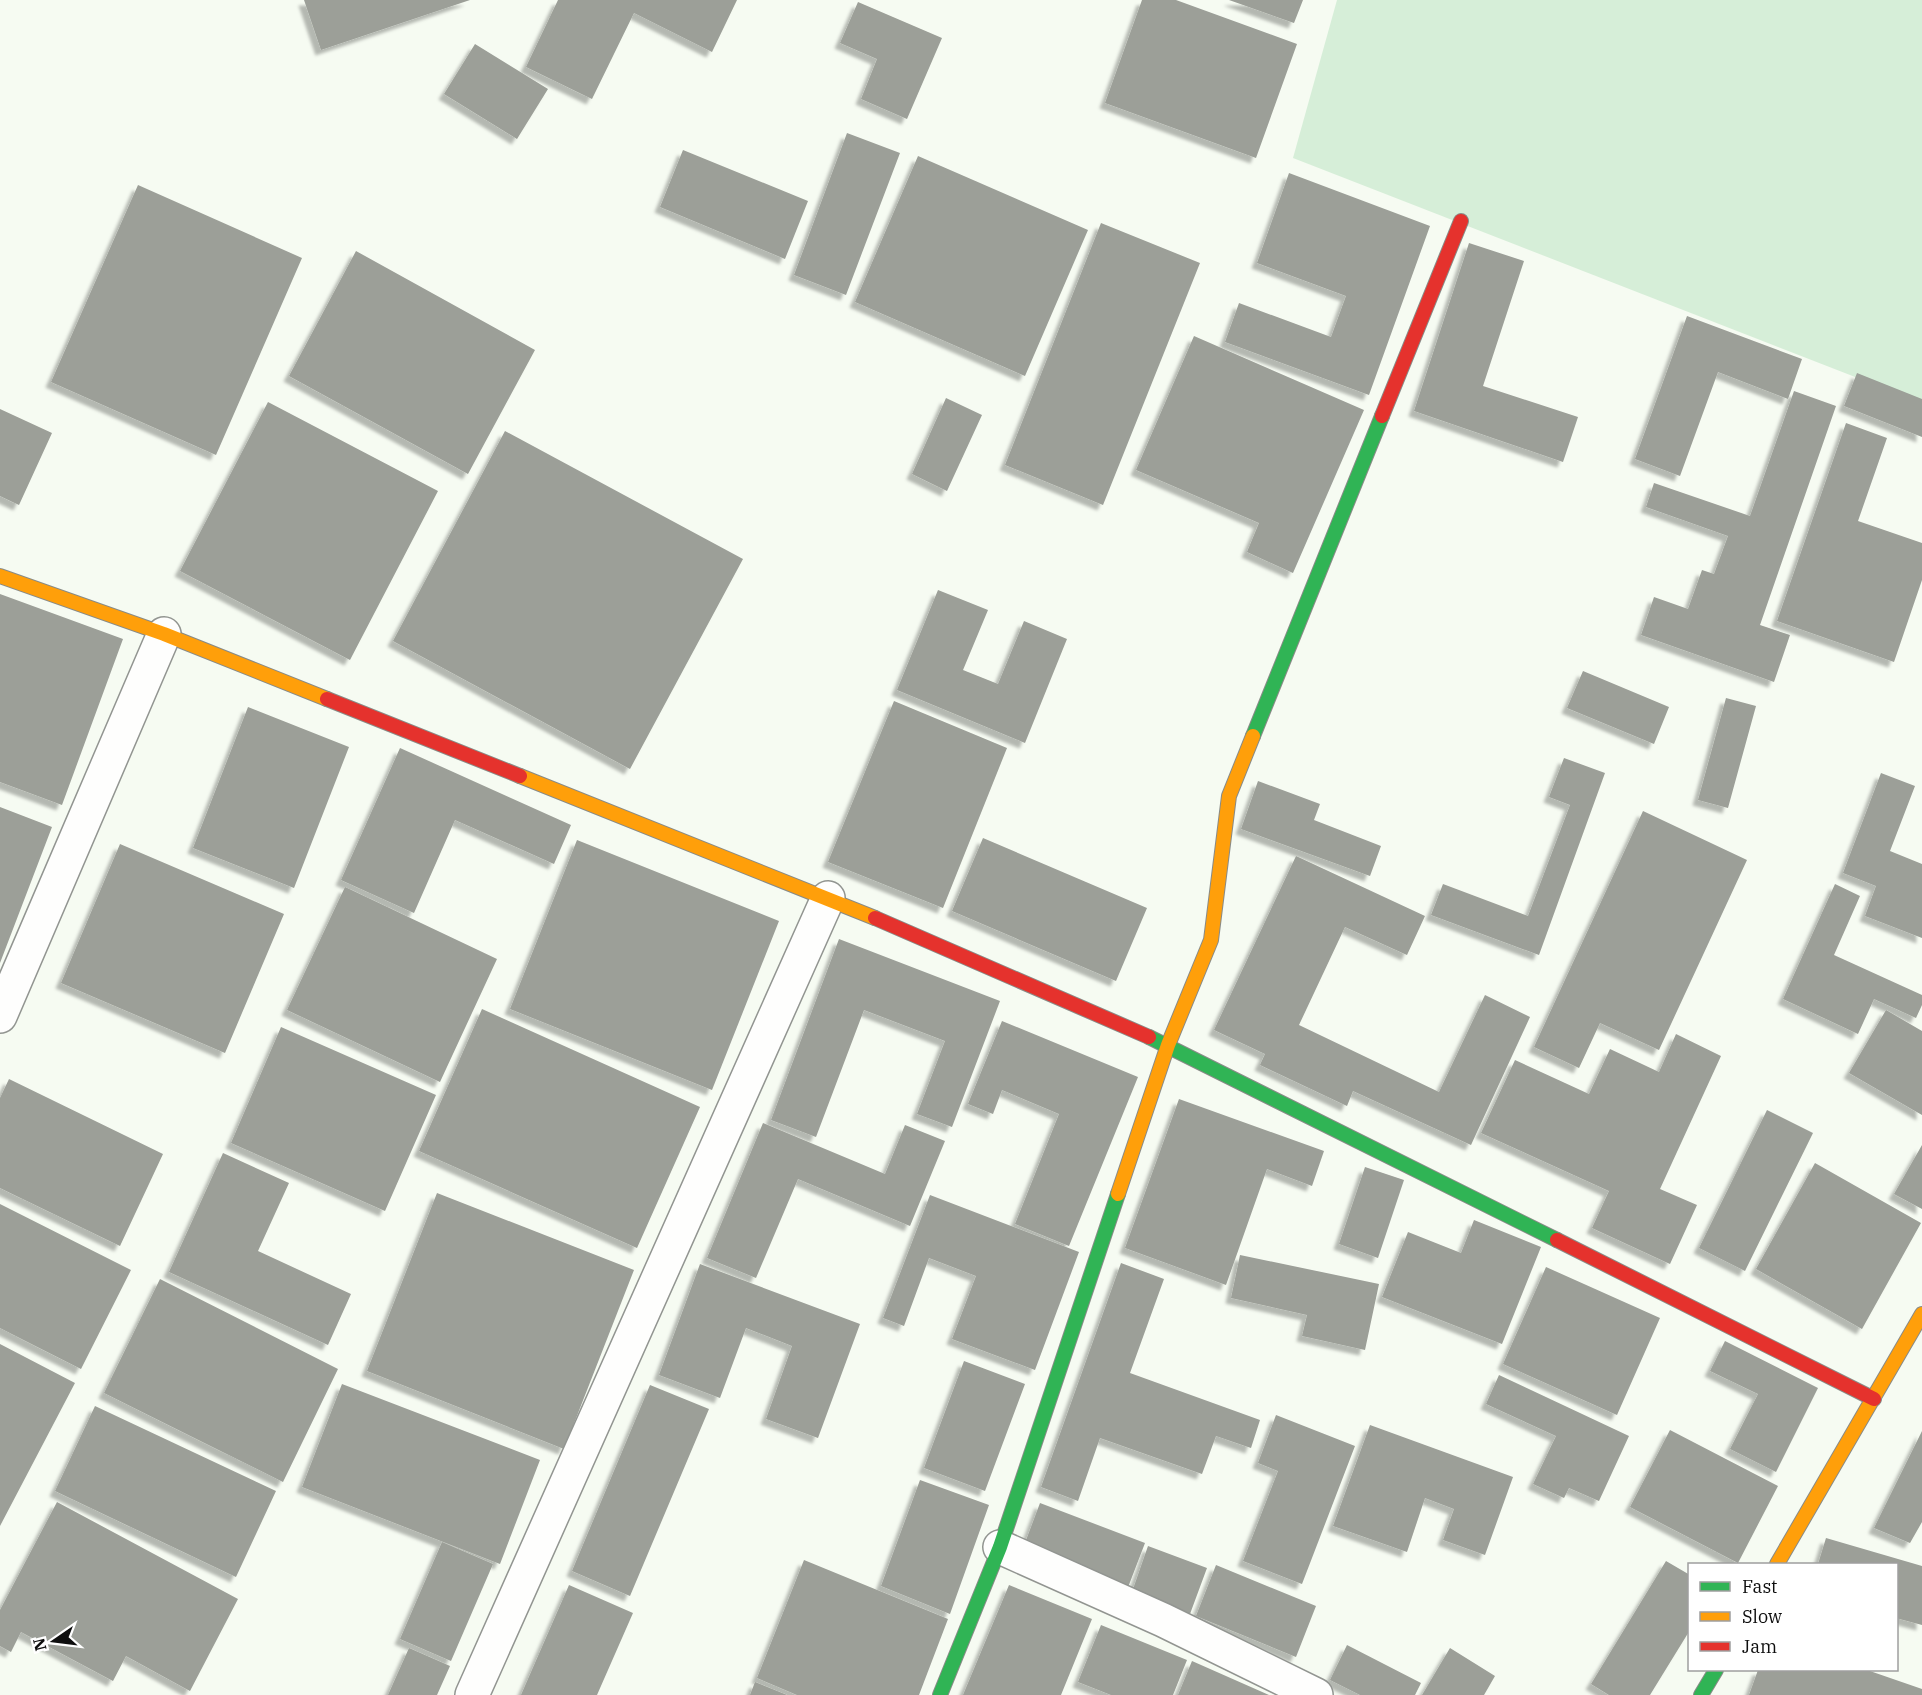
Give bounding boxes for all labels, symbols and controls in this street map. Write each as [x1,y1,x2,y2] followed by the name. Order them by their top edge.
[1688,1563,1898,1671] legend
[1742,1575,1777,1598] text: Fast
[1742,1605,1782,1628] text: Slow
[24,1611,84,1671] north arrow
[1742,1635,1777,1658] text: Jam
[28,1636,51,1653] text: N

